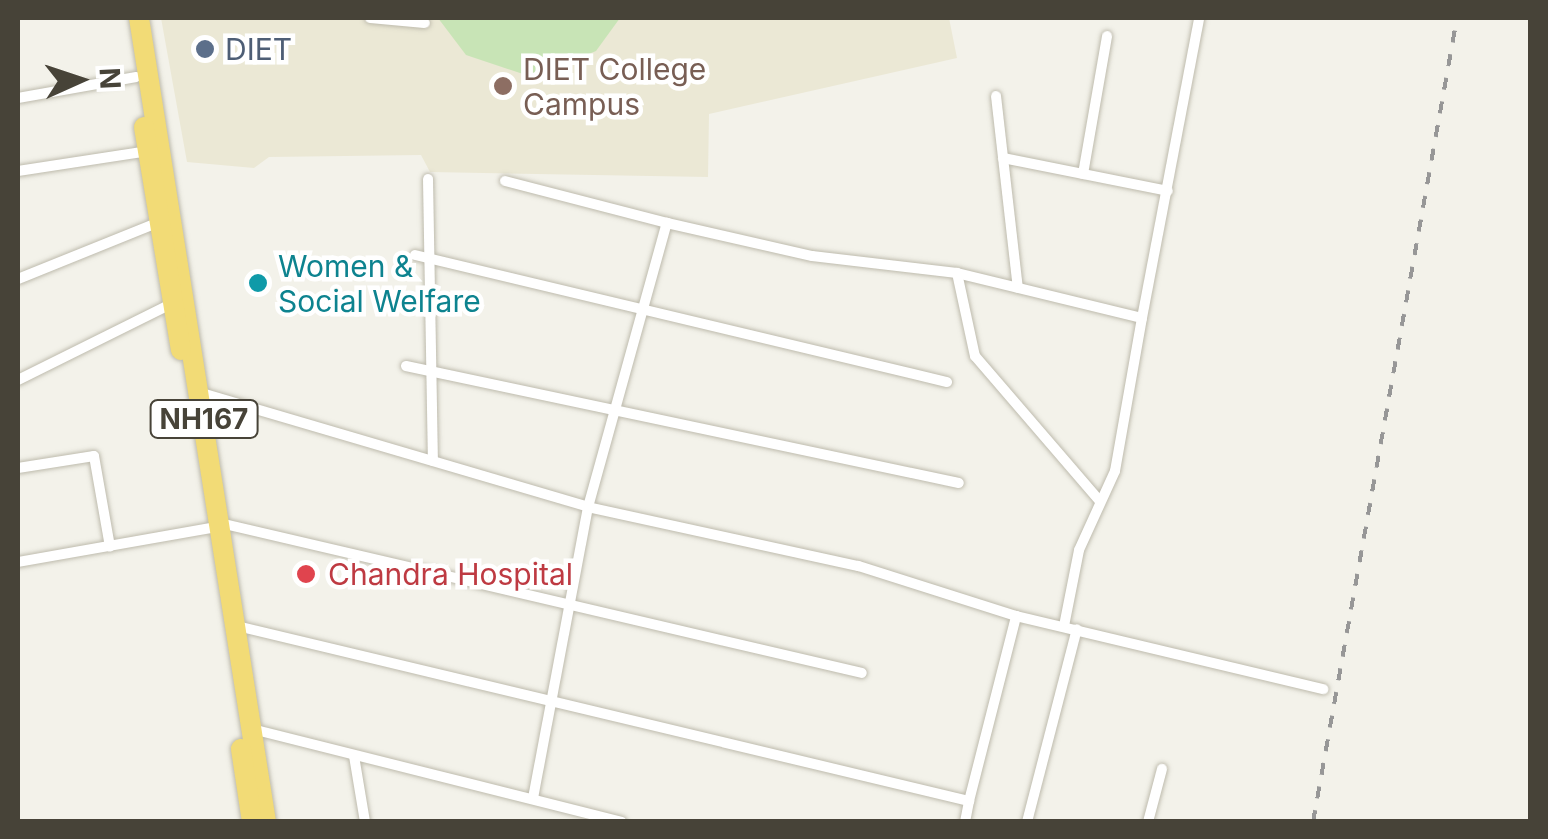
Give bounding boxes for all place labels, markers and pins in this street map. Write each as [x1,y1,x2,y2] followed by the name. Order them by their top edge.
[225,31,292,67] place label: DIET
[194,38,216,60] marker: DIET
[523,51,706,122] place label: DIET College Campus
[492,75,514,97] marker: DIET College Campus
[278,248,481,318] place label: Women & Social Welfare
[247,272,269,294] marker: Women & Social Welfare
[328,556,573,592] place label: Chandra Hospital
[293,561,319,587] marker: Chandra Hospital

